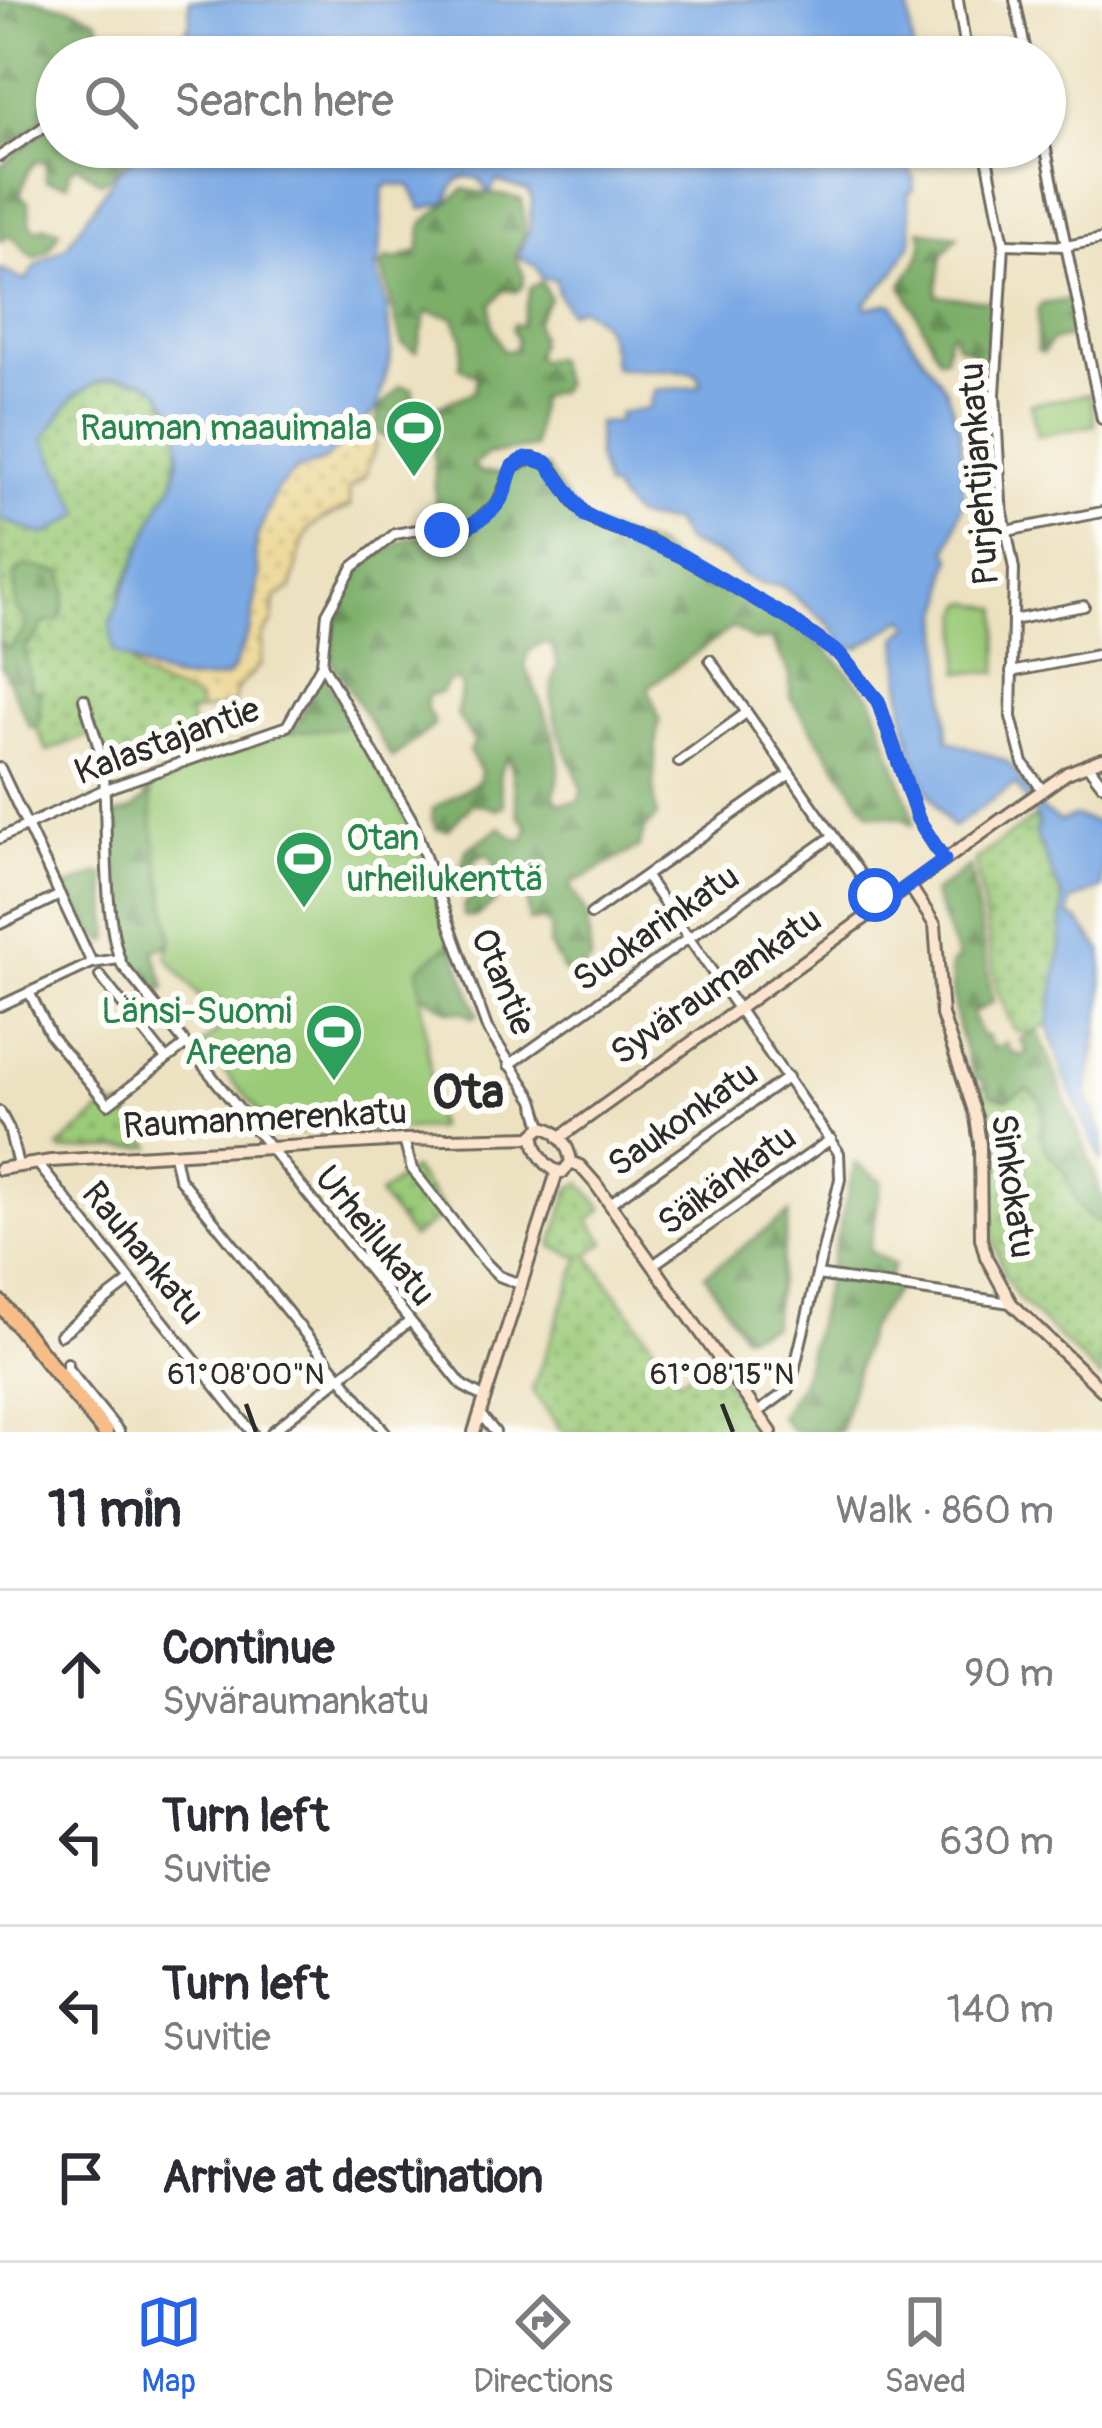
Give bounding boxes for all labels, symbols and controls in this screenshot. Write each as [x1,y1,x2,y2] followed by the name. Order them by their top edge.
[36,36,1066,168] search box
[78,69,144,135] icon: search
[174,74,394,130] text: Search here
[949,361,1009,587] street label: Purjehtijankatu
[383,397,445,479] sports icon: Rauman maauimala
[80,406,372,451] place label: Rauman maauimala
[415,503,469,557] route end
[68,687,266,795] street label: Kalastajantie
[346,816,543,902] place label: Otan urheilukenttä
[273,828,335,910] sports icon: Otan urheilukenttä
[564,854,748,1002] street label: Suokarinkatu
[848,868,902,922] route start
[602,897,830,1075] street label: Syväraumankatu
[460,922,546,1042] street label: Otantie
[101,989,292,1075] place label: Länsi-Suomi Areena
[303,1001,365,1083] sports icon: Länsi-Suomi Areena
[599,1051,767,1187] street label: Saukonkatu
[432,1063,504,1123] district label: Ota
[122,1089,408,1149] street label: Raumanmerenkatu
[981,1111,1045,1261] street label: Sinkokatu
[649,1115,805,1245] street label: Säikänkatu
[305,1157,445,1315] street label: Urheilukatu
[72,1172,214,1334] street label: Rauhankatu
[167,1356,325,1393] text: 61°08'00"N
[650,1356,794,1393] text: 61°08'15"N
[48,1478,182,1542] text: 11 min
[835,1486,1054,1535] text: Walk · 860 m
[162,1621,335,1677] text: Continue
[48,1641,114,1707] icon: ahead
[964,1649,1054,1698] text: 90 m
[162,1677,429,1726] text: Syväraumankatu
[162,1789,329,1845] text: Turn left
[48,1809,114,1875] icon: left
[940,1817,1054,1866] text: 630 m
[162,1845,271,1894] text: Suvitie
[162,1957,329,2013] text: Turn left
[48,1977,114,2043] icon: left
[946,1985,1054,2034] text: 140 m
[162,2013,271,2062] text: Suvitie
[48,2145,114,2211] icon: arrive
[162,2150,543,2206] text: Arrive at destination
[136,2289,202,2402] tab: Map
[473,2289,613,2402] tab: Directions
[884,2289,966,2402] tab: Saved

